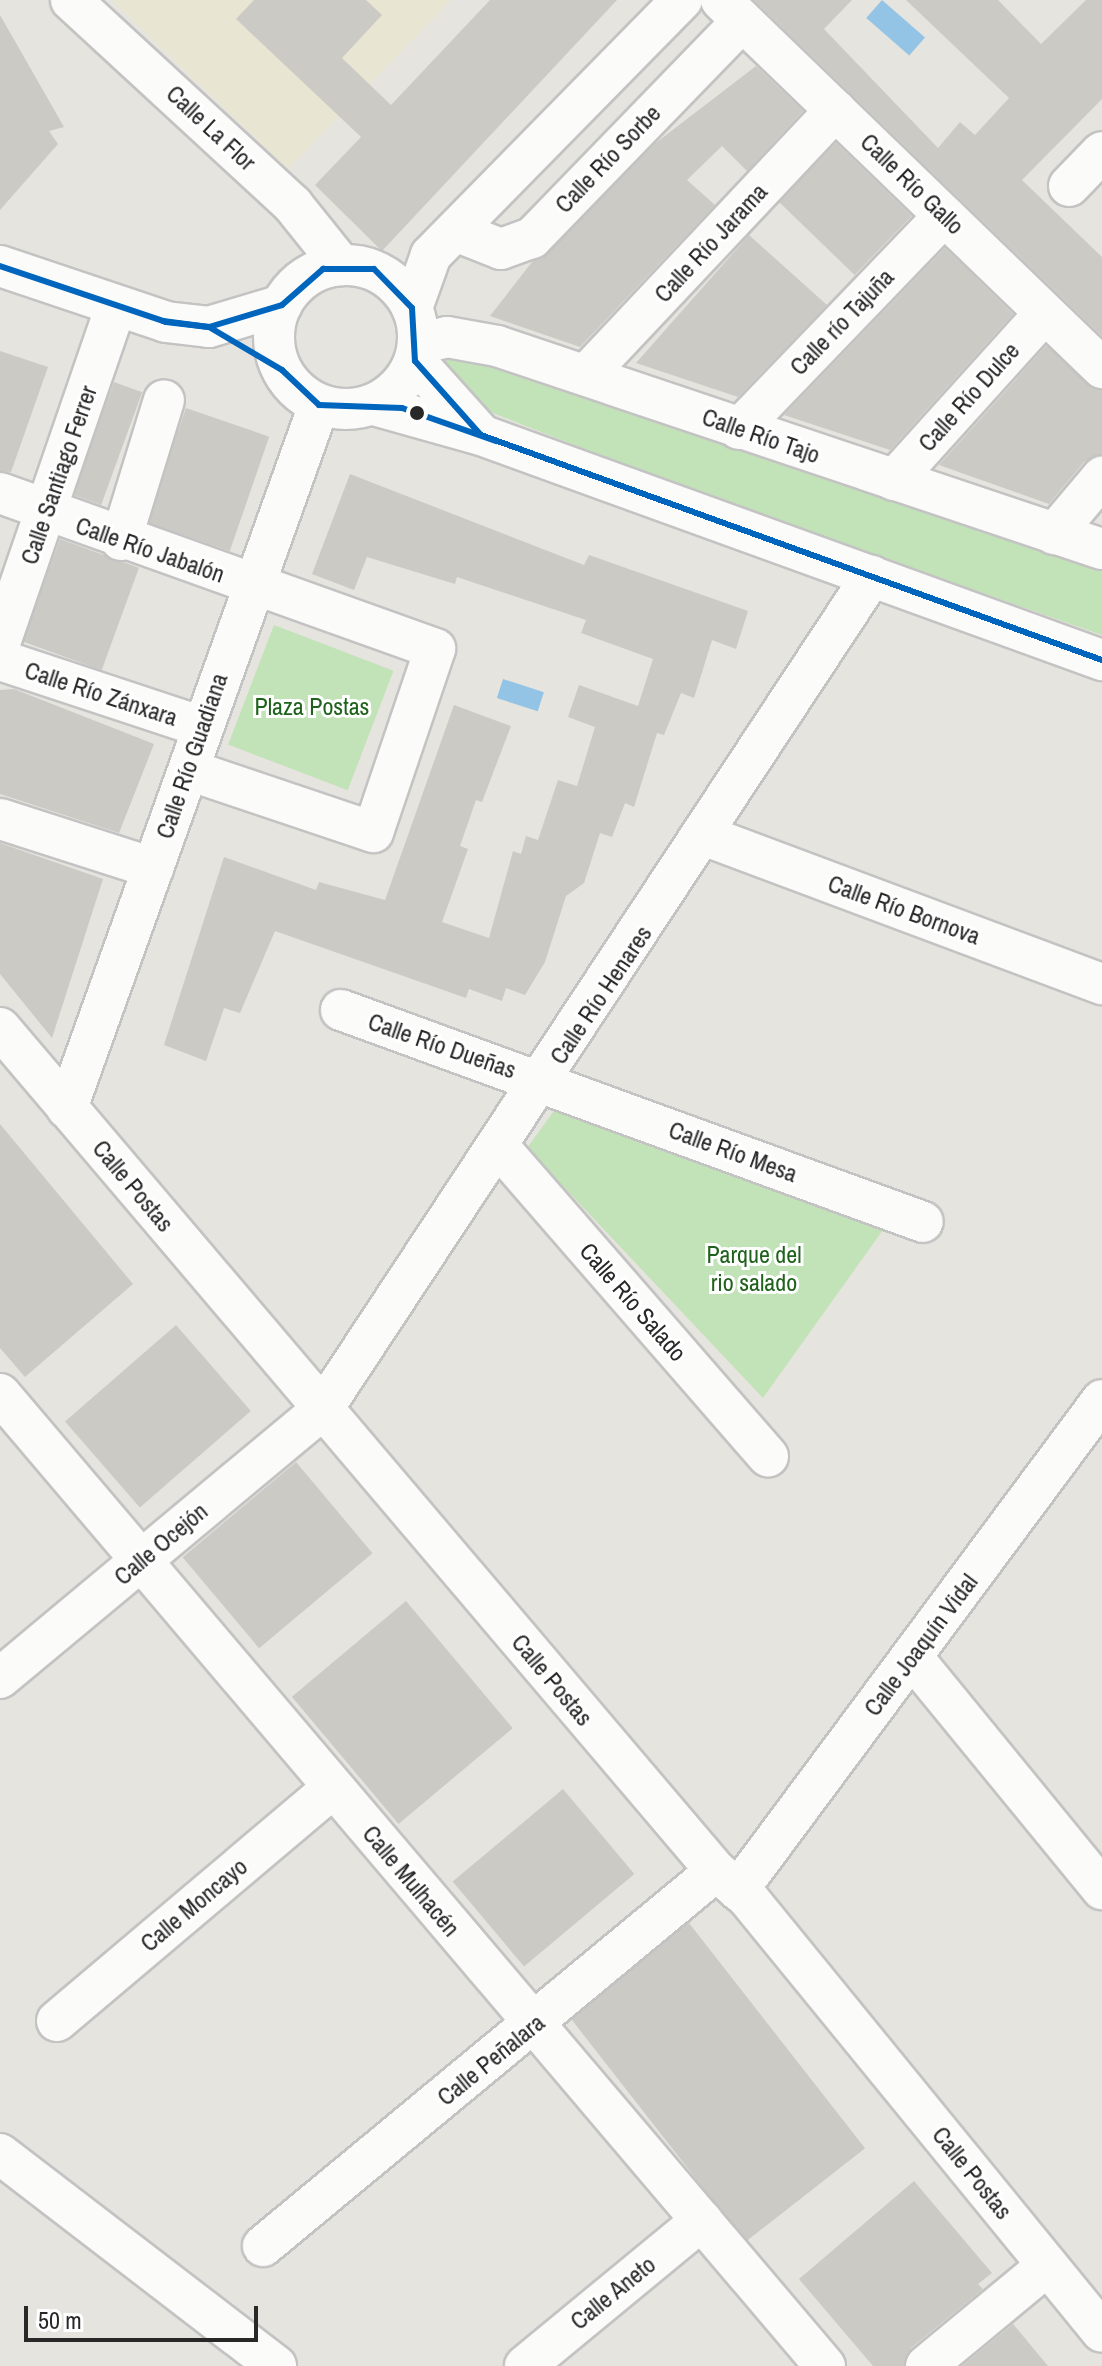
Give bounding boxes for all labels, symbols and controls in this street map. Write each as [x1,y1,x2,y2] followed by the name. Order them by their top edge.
[160,79,262,177] street label: Calle La Flor
[549,99,667,219] street label: Calle Río Sorbe
[854,128,970,240] street label: Calle Río Gallo
[649,178,773,308] street label: Calle Río Jarama
[784,263,900,381] street label: Calle río Tajuña
[913,337,1025,457] street label: Calle Río Dulce
[15,382,103,568] street label: Calle Santiago Ferrer
[698,402,824,470] street label: Calle Río Tajo
[409,405,425,421] unlabelled marker
[72,511,228,589] street label: Calle Río Jabalón
[21,656,181,732] street label: Calle Río Zánxara
[150,670,234,842] street label: Calle Río Guadiana
[255,693,369,721] park label: Plaza Postas
[824,869,984,951] street label: Calle Río Bornova
[544,920,658,1070] street label: Calle Río Henares
[364,1007,520,1085] street label: Calle Río Dueñas
[665,1115,801,1189] street label: Calle Río Mesa
[86,1134,180,1238] street label: Calle Postas
[574,1237,692,1367] street label: Calle Río Salado
[706,1241,802,1297] park label: Parque del rio salado
[109,1497,213,1591] street label: Calle Ocejón
[858,1568,984,1722] street label: Calle Joaquín Vidal
[505,1628,599,1732] street label: Calle Postas
[356,1820,466,1942] street label: Calle Mulhacén
[135,1852,253,1958] street label: Calle Moncayo
[432,2008,550,2112] street label: Calle Peñalara
[926,2121,1018,2225] street label: Calle Postas
[564,2250,662,2336] street label: Calle Aneto
[28,2290,262,2340] scale bar
[38,2304,82,2336] text: 50 m

